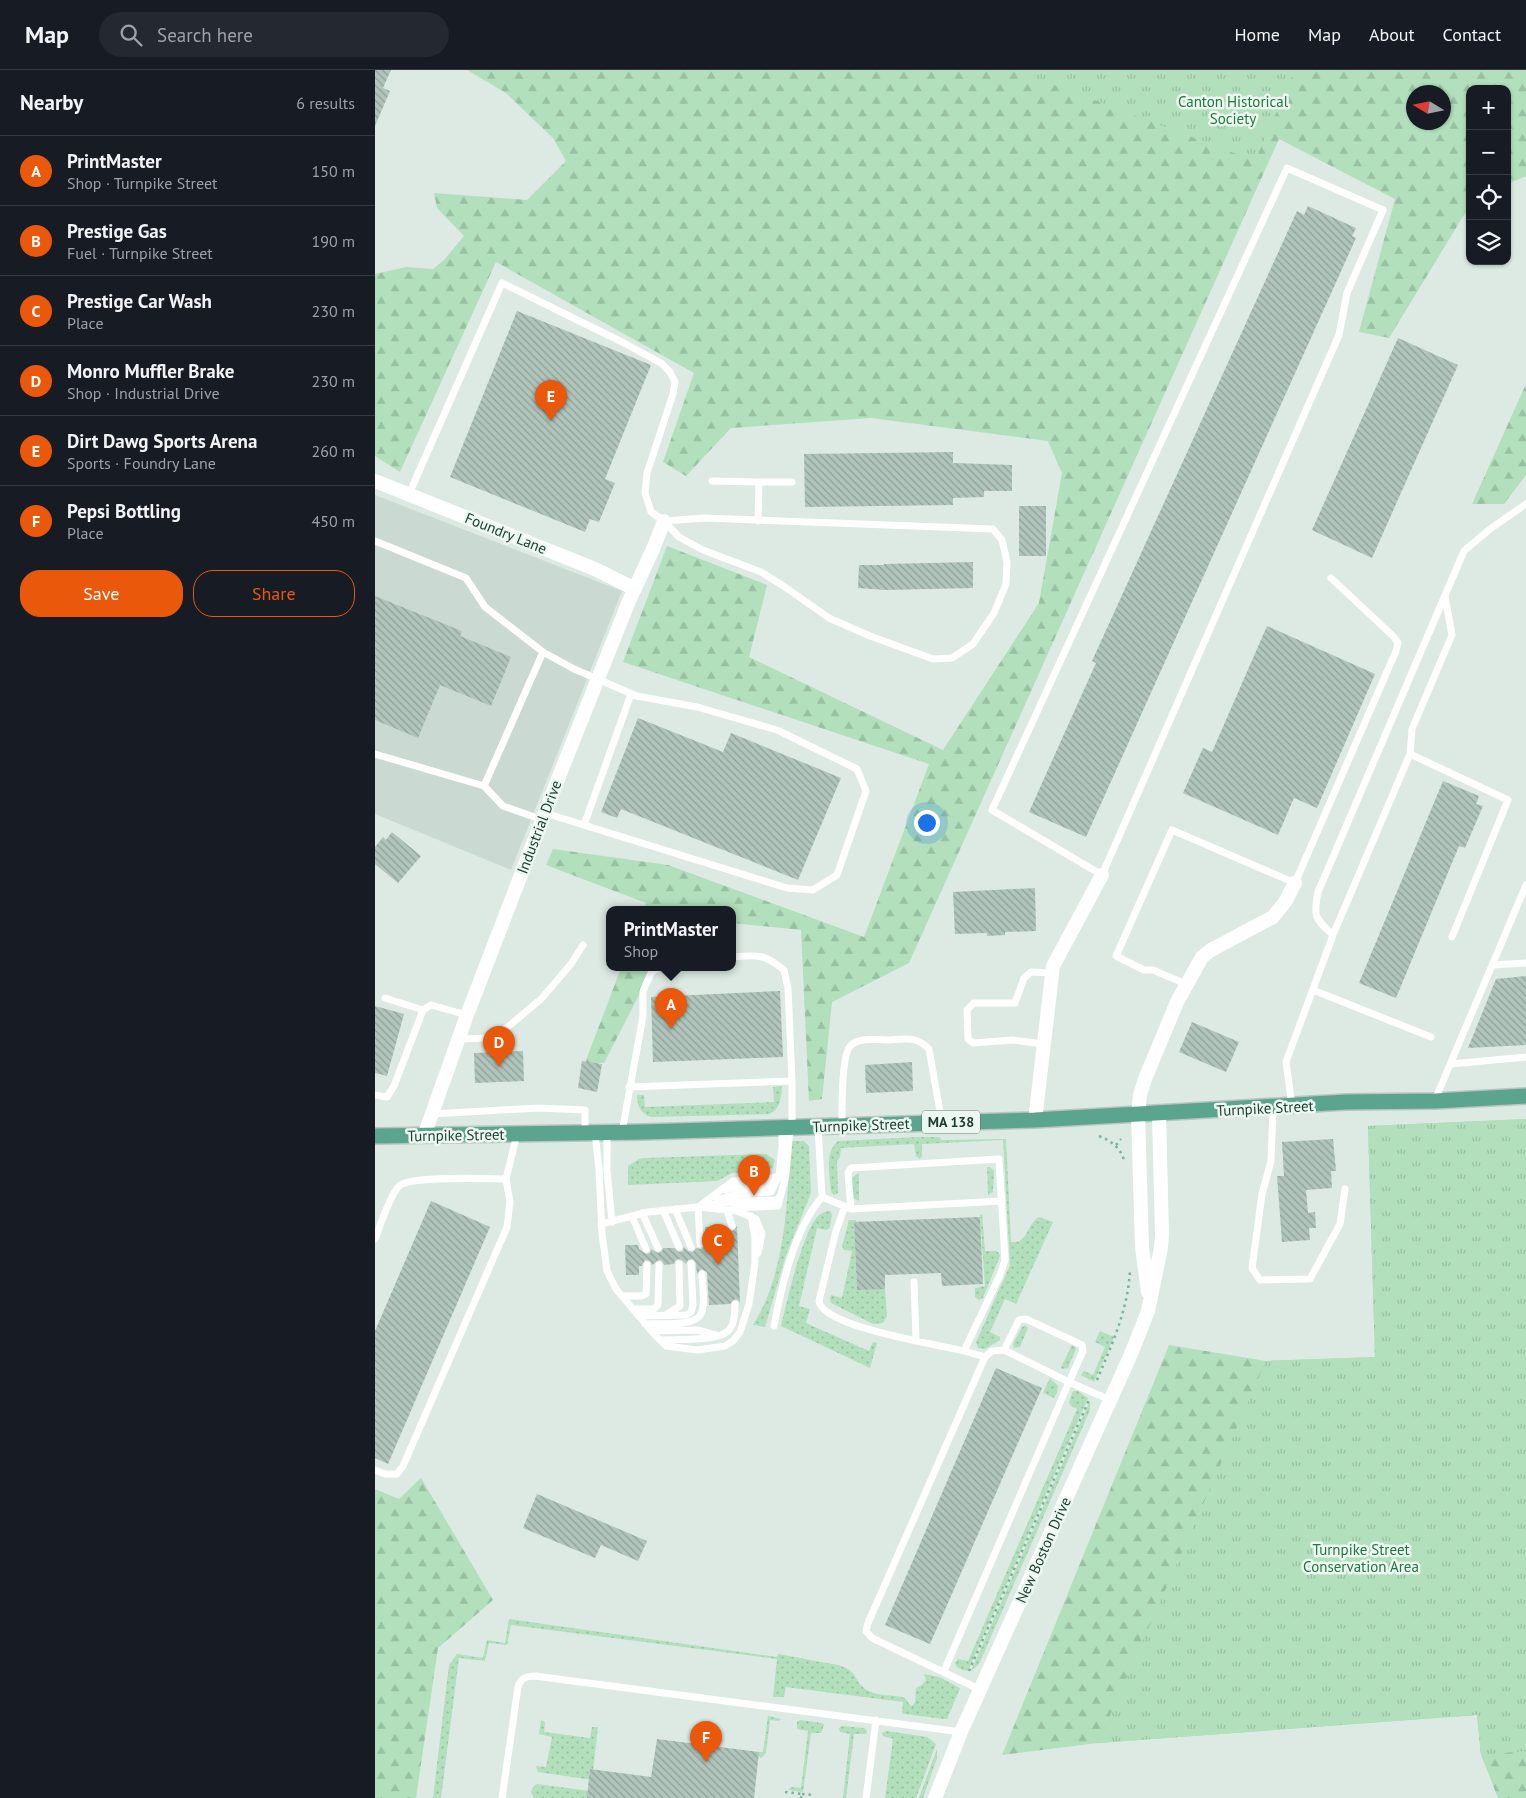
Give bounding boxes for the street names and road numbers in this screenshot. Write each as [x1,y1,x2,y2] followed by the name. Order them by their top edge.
[462,508,550,558] street label: Foundry Lane
[512,778,566,876] street label: Industrial Drive
[1216,1096,1314,1120] street label: Turnpike Street
[922,1110,980,1134] road number: MA 138
[812,1114,910,1136] street label: Turnpike Street
[407,1125,505,1145] street label: Turnpike Street
[1011,1494,1075,1606] street label: New Boston Drive

